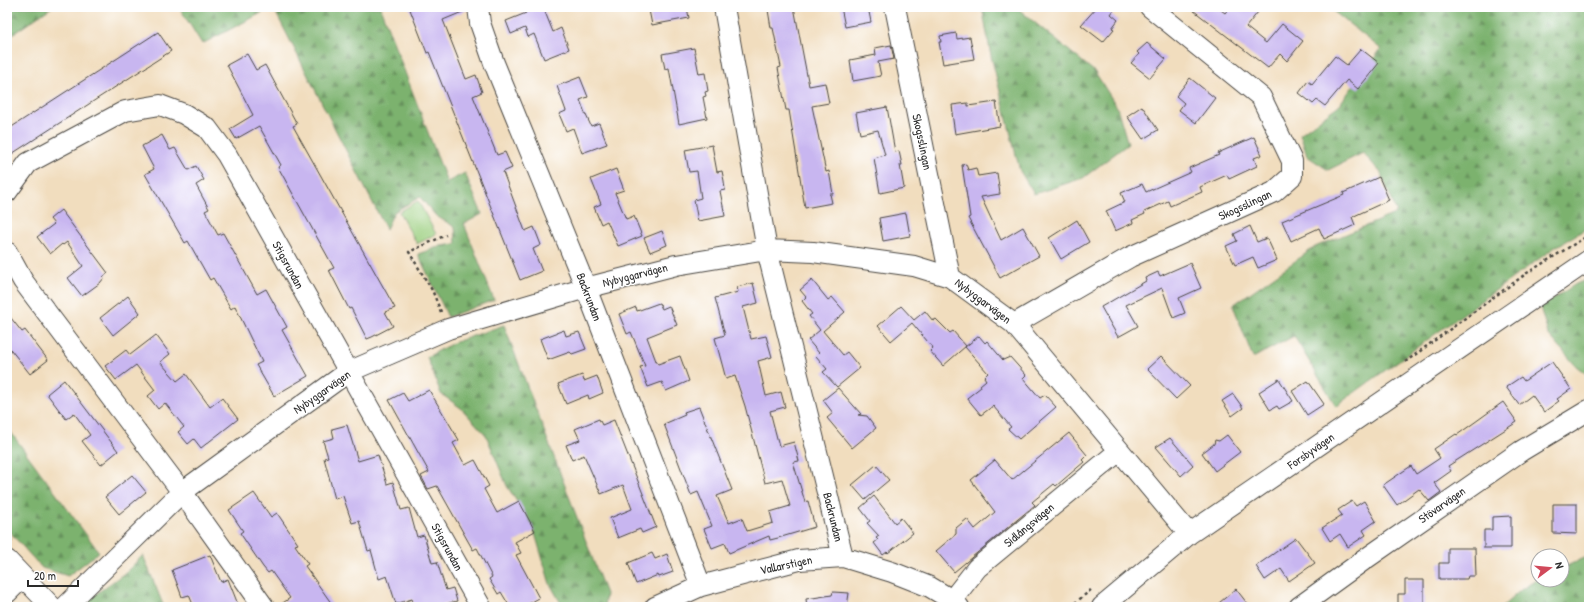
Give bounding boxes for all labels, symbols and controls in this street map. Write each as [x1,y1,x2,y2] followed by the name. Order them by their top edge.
[908,112,937,171] street label: Skogsslingan
[1216,185,1274,224] street label: Skogsslingan
[268,238,308,292] street label: Stigsrundan
[601,258,669,291] street label: Nybyggarvägen
[573,270,606,323] street label: Backrundan
[952,274,1015,327] street label: Nybyggarvägen
[290,366,354,418] street label: Nybyggarvägen
[1283,428,1338,474] street label: Forsbyvägen
[1415,482,1469,527] street label: Stövarvägen
[819,491,848,543] street label: Backrundan
[1000,498,1058,551] street label: Sidlångsvägen
[427,520,467,574] street label: Stigsrundan
[1530,548,1570,588] north arrow
[758,551,814,578] street label: Vallarstigen
[1552,560,1567,570] text: N
[28,562,78,588] scale bar
[34,567,56,584] text: 20 m

